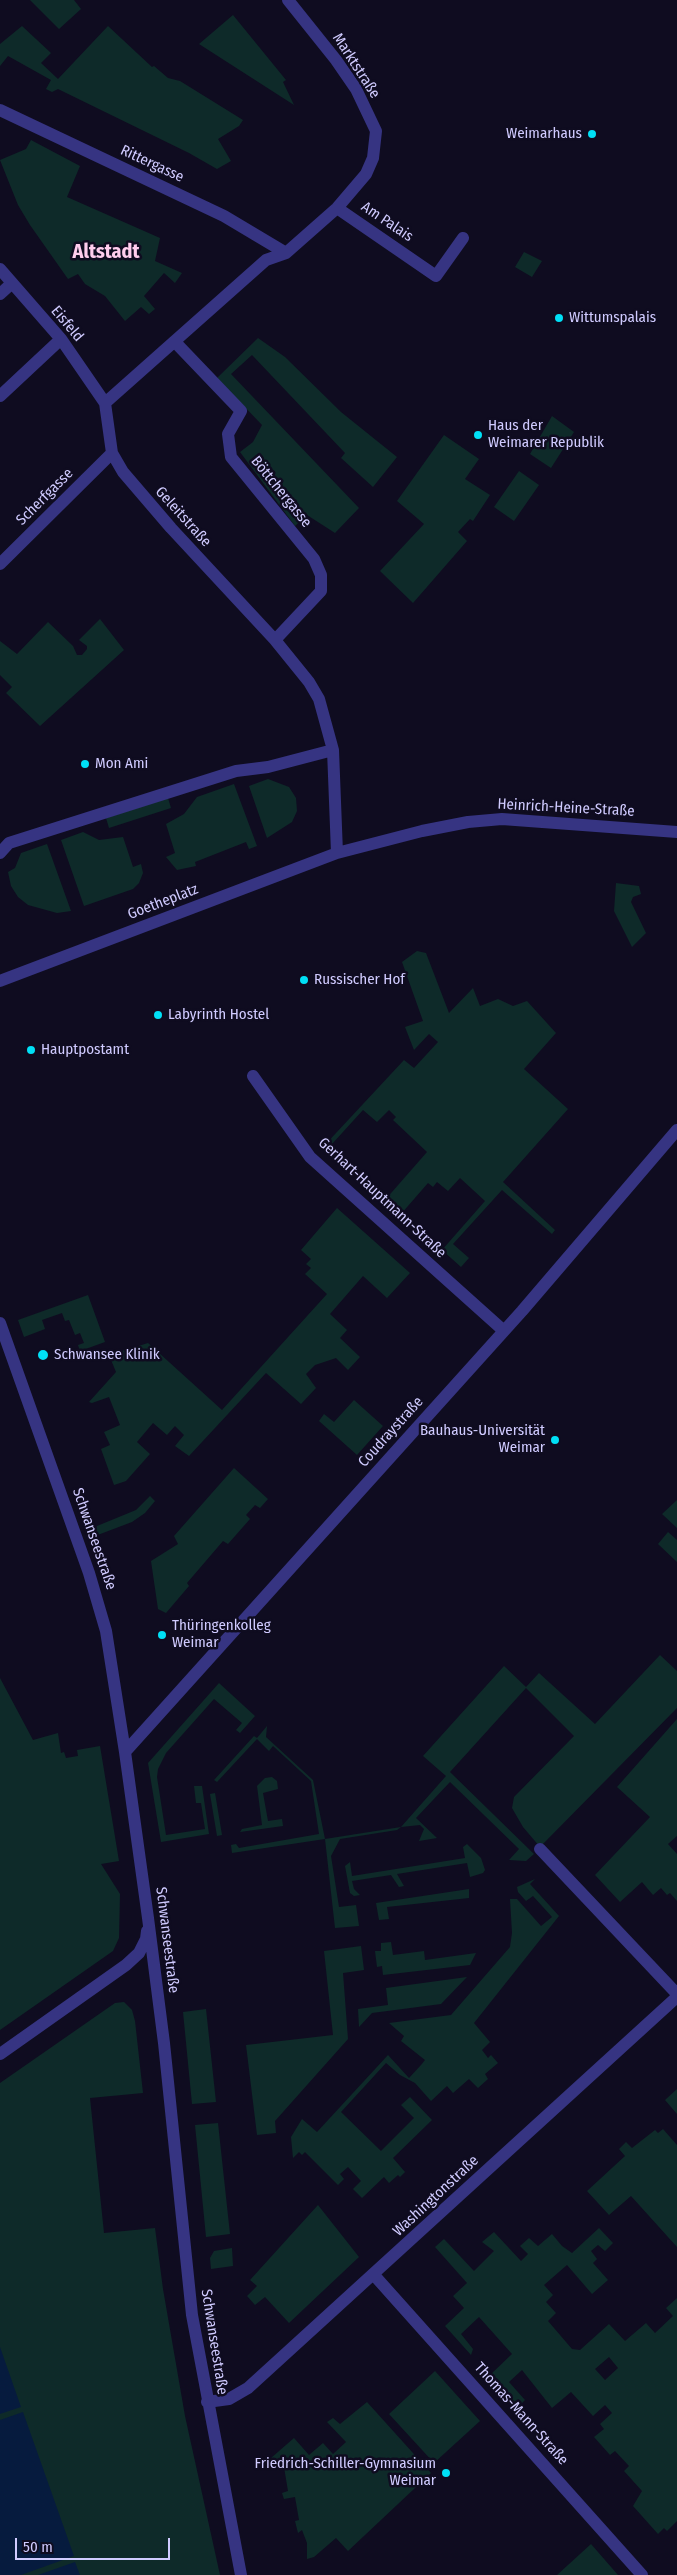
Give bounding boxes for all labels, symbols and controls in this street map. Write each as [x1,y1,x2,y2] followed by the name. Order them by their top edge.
[328,30,384,102] street label: Marktstraße
[506,125,582,143] place label: Weimarhaus
[586,128,598,140] marker: Weimarhaus
[117,141,187,187] street label: Rittergasse
[358,198,416,246] street label: Am Palais
[73,240,139,264] district label: Altstadt
[47,303,87,345] street label: Eisfeld
[569,309,656,327] place label: Wittumspalais
[553,312,565,324] marker: Wittumspalais
[488,417,604,452] place label: Haus der Weimarer Republik
[472,429,484,441] marker: Haus der Weimarer Republik
[247,453,315,531] street label: Böttchergasse
[13,465,77,529] street label: Scherfgasse
[151,483,215,551] street label: Geleitstraße
[95,755,148,773] place label: Mon Ami
[79,758,91,770] marker: Mon Ami
[497,795,635,821] street label: Heinrich-Heine-Straße
[125,880,201,924] street label: Goetheplatz
[314,971,405,989] place label: Russischer Hof
[298,974,310,986] marker: Russischer Hof
[168,1006,269,1024] place label: Labyrinth Hostel
[152,1009,164,1021] marker: Labyrinth Hostel
[41,1041,129,1059] place label: Hauptpostamt
[25,1044,37,1056] marker: Hauptpostamt
[314,1134,450,1262] street label: Gerhart-Hauptmann-Straße
[54,1346,160,1364] place label: Schwansee Klinik
[36,1348,50,1362] marker: Schwansee Klinik
[355,1393,427,1471] street label: Coudraystraße
[420,1422,545,1457] place label: Bauhaus-Universität Weimar
[549,1434,561,1446] marker: Bauhaus-Universität Weimar
[68,1486,120,1592] street label: Schwanseestraße
[172,1617,271,1652] place label: Thüringenkolleg Weimar
[156,1629,168,1641] marker: Thüringenkolleg Weimar
[152,1886,182,1994] street label: Schwanseestraße
[389,2152,483,2240] street label: Washingtonstraße
[197,2288,231,2396] street label: Schwanseestraße
[470,2359,572,2469] street label: Thomas-Mann-Straße
[255,2455,436,2490] place label: Friedrich-Schiller-Gymnasium Weimar
[440,2467,452,2479] marker: Friedrich-Schiller-Gymnasium Weimar
[18,2528,172,2560] scale bar
[23,2538,53,2556] text: 50 m

